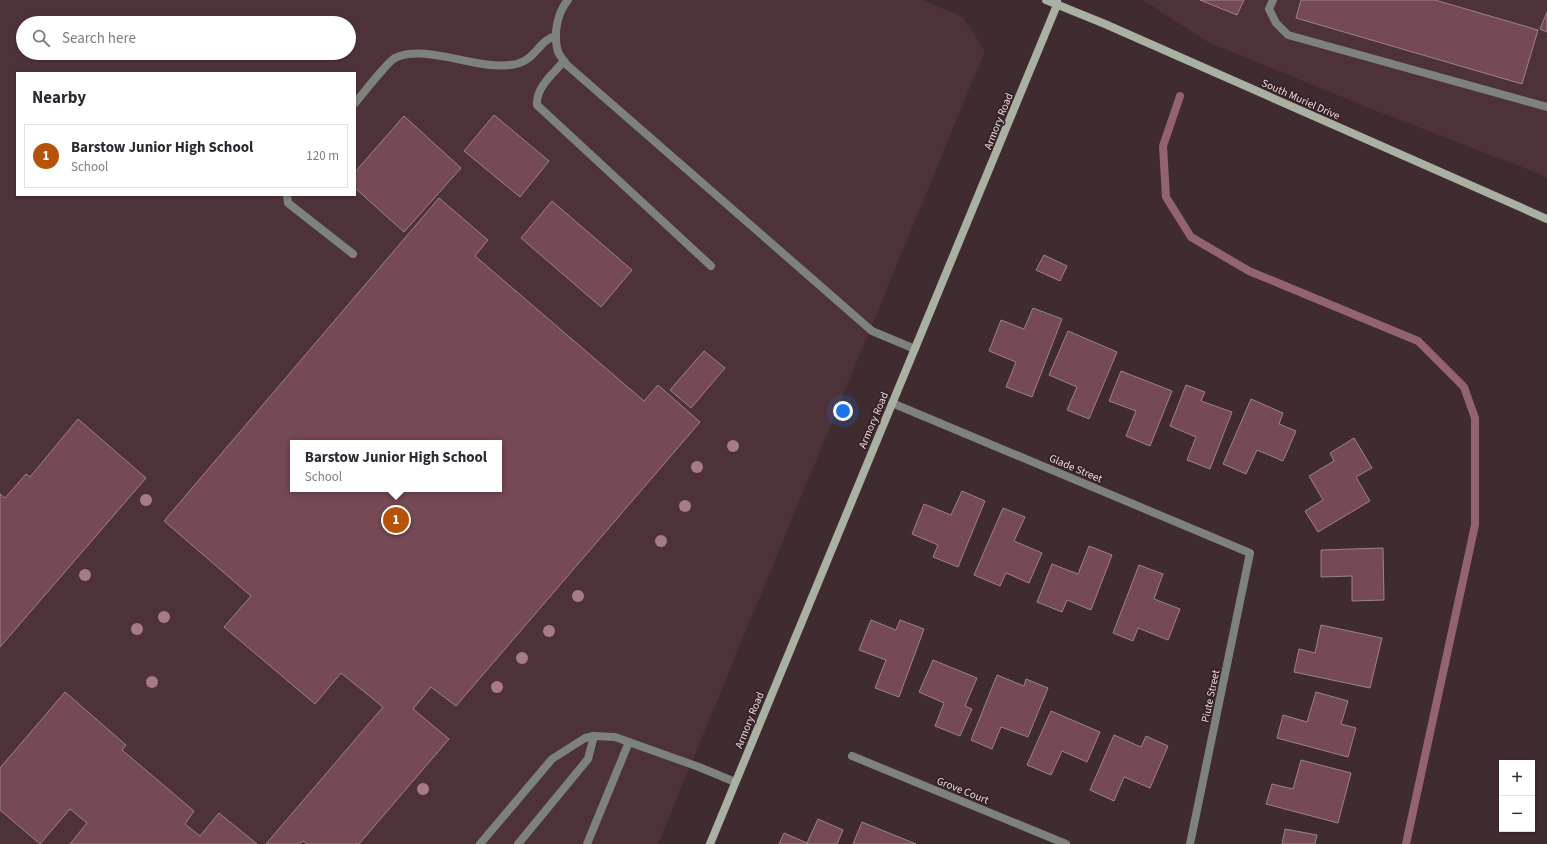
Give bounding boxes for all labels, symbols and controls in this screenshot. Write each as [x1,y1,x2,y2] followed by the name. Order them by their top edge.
[16,16,356,60] search box
[30,27,52,49] icon: search
[62,28,136,49] text: Search here
[1259,75,1343,124] street label: South Muriel Drive
[32,86,86,110] text: Nearby
[980,91,1017,152] street label: Armory Road
[71,137,253,158] text: Barstow Junior High School
[43,147,49,165] text: 1
[306,147,339,165] text: 120 m
[71,158,108,176] text: School
[855,390,892,451] street label: Armory Road
[833,401,853,421] your location
[290,440,502,492] popup
[305,447,487,468] text: Barstow Junior High School
[1047,451,1105,487] street label: Glade Street
[305,468,342,486] text: School
[383,505,409,535] pin: 1
[1198,668,1223,724] street label: Piute Street
[731,690,768,751] street label: Armory Road
[1499,760,1535,832] map controls
[1499,760,1535,796] button: +
[935,773,991,808] street label: Grove Court
[1499,796,1535,832] button: −

